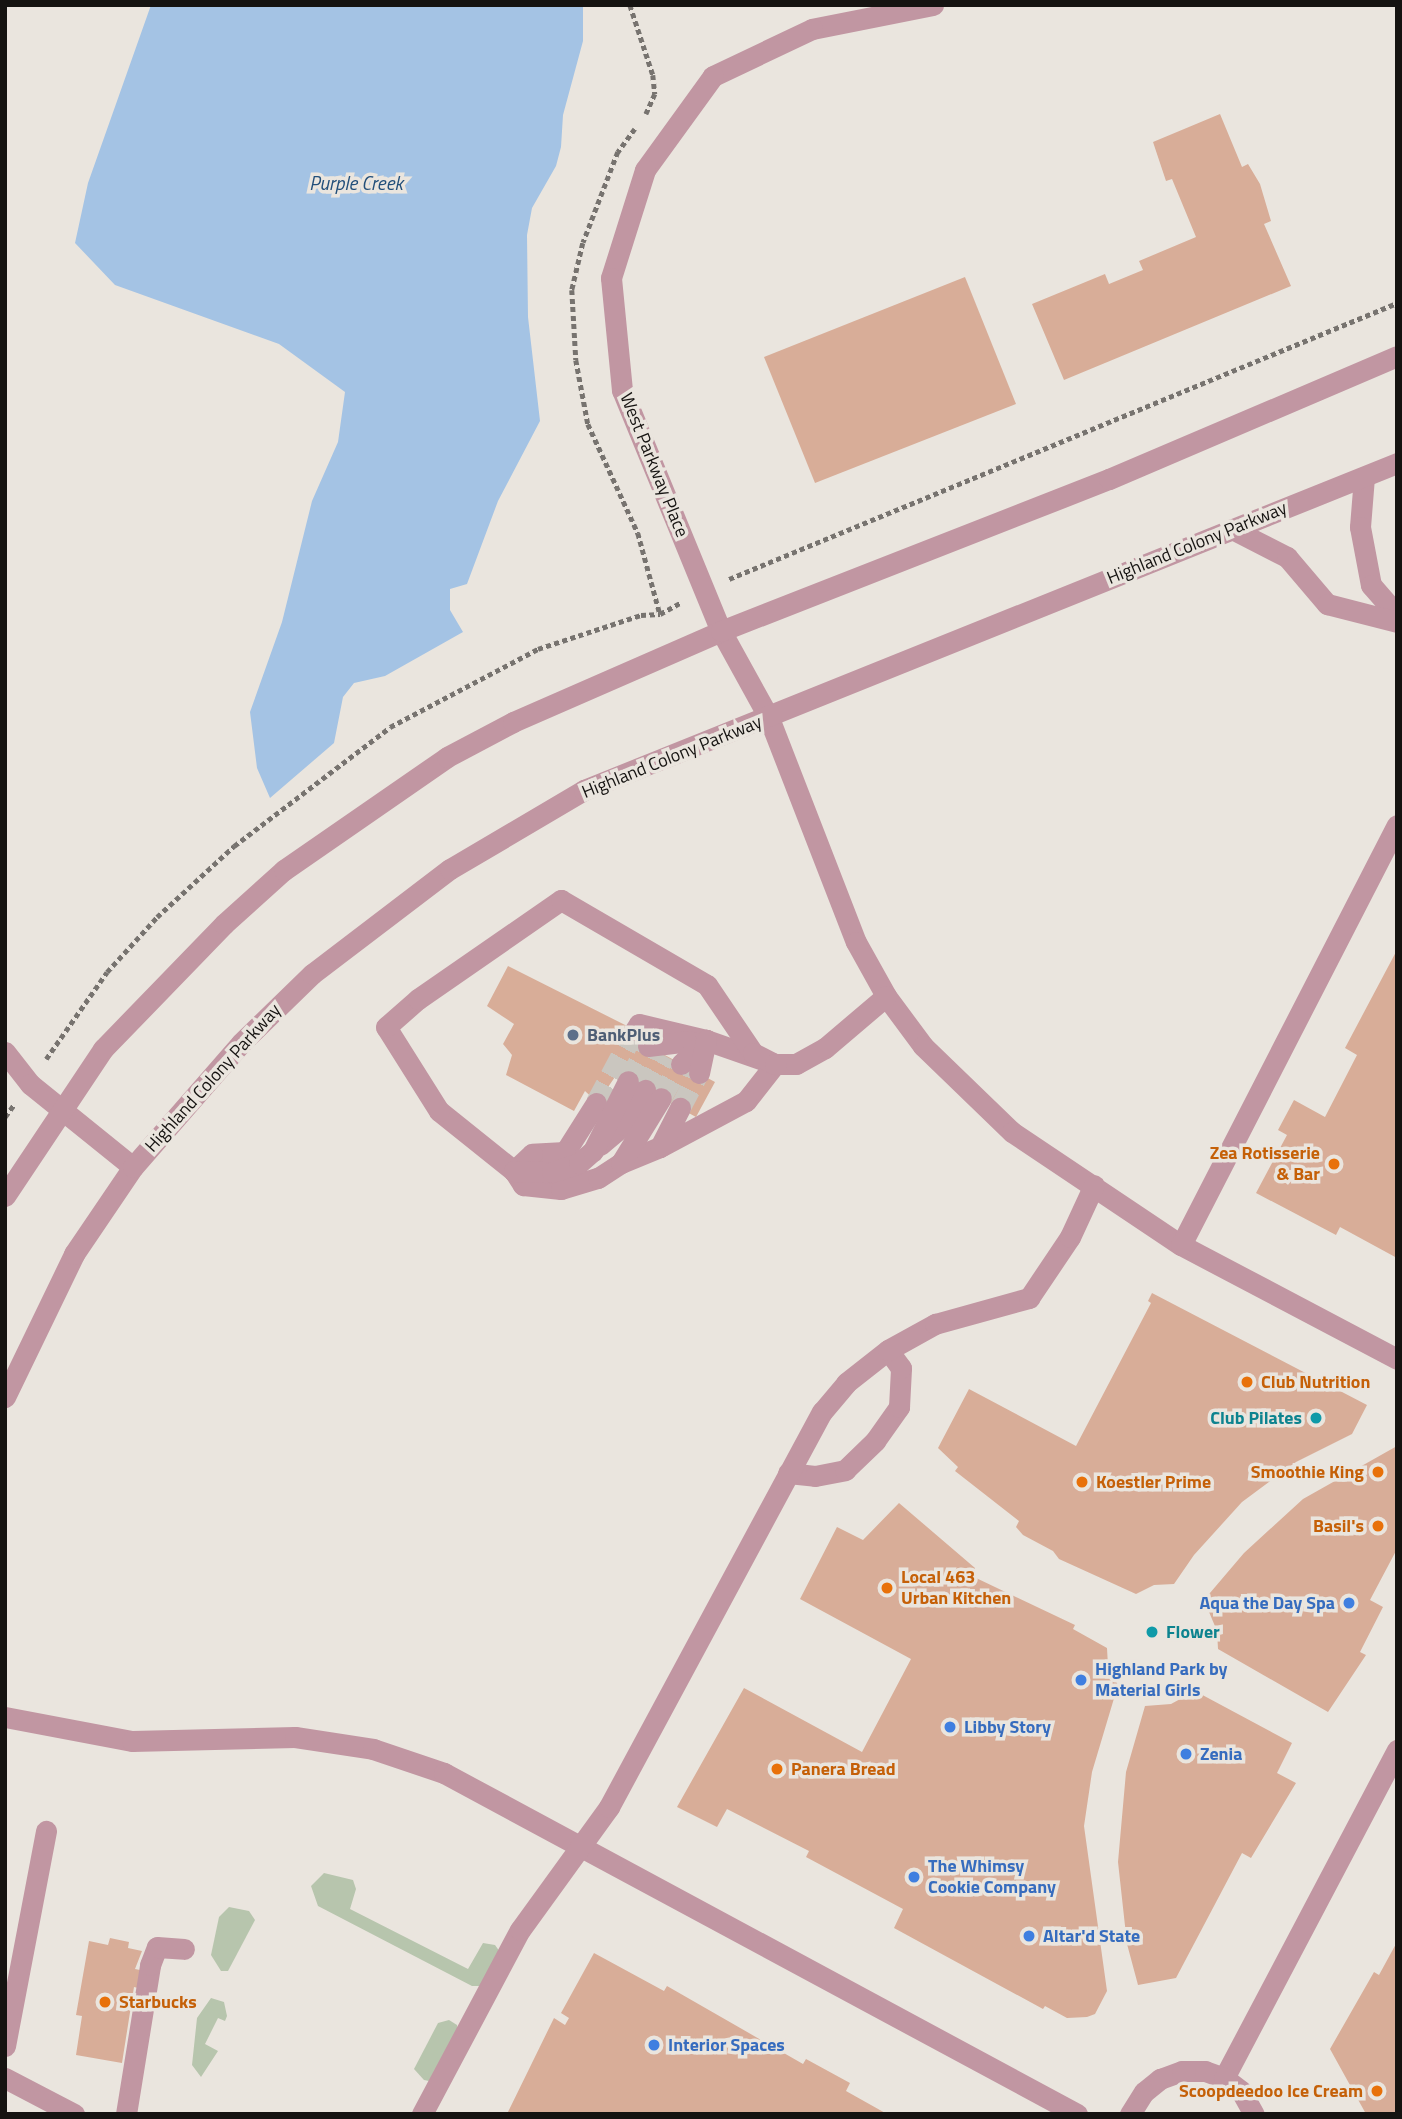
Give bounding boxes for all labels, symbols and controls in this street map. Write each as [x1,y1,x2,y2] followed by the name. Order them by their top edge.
[309,172,403,194] water label: Purple Creek
[615,390,693,540] street label: West Parkway Place
[1104,497,1290,589] street label: Highland Colony Parkway
[579,711,765,803] street label: Highland Colony Parkway
[141,999,285,1157] street label: Highland Colony Parkway
[587,1024,660,1046] place label: BankPlus
[565,1027,581,1043] marker: BankPlus
[1210,1143,1320,1186] place label: Zea Rotisserie & Bar
[1326,1156,1342,1172] marker: Zea Rotisserie & Bar
[1261,1371,1370,1393] place label: Club Nutrition
[1239,1374,1255,1390] marker: Club Nutrition
[1210,1407,1302,1429] place label: Club Pilates
[1308,1410,1324,1426] marker: Club Pilates
[1251,1461,1364,1483] place label: Smoothie King
[1370,1464,1386,1480] marker: Smoothie King
[1096,1471,1211,1493] place label: Koestler Prime
[1074,1474,1090,1490] marker: Koestler Prime
[1313,1515,1364,1537] place label: Basil's
[1370,1518,1386,1534] marker: Basil's
[901,1567,1011,1610] place label: Local 463 Urban Kitchen
[879,1580,895,1596] marker: Local 463 Urban Kitchen
[1199,1592,1335,1614] place label: Aqua the Day Spa
[1341,1595,1357,1611] marker: Aqua the Day Spa
[1166,1621,1220,1643] place label: Flower
[1144,1624,1160,1640] marker: Flower
[1095,1659,1228,1702] place label: Highland Park by Material Girls
[1073,1672,1089,1688] marker: Highland Park by Material Girls
[964,1716,1051,1738] place label: Libby Story
[942,1719,958,1735] marker: Libby Story
[1200,1743,1242,1765] place label: Zenia
[1178,1746,1194,1762] marker: Zenia
[791,1758,896,1780] place label: Panera Bread
[769,1761,785,1777] marker: Panera Bread
[928,1856,1056,1898] place label: The Whimsy Cookie Company
[906,1869,922,1885] marker: The Whimsy Cookie Company
[1043,1925,1140,1947] place label: Altar'd State
[1021,1928,1037,1944] marker: Altar'd State
[119,1991,197,2013] place label: Starbucks
[97,1994,113,2010] marker: Starbucks
[668,2034,785,2056] place label: Interior Spaces
[646,2037,662,2053] marker: Interior Spaces
[1179,2080,1363,2102] place label: Scoopdeedoo Ice Cream
[1369,2083,1385,2099] marker: Scoopdeedoo Ice Cream

